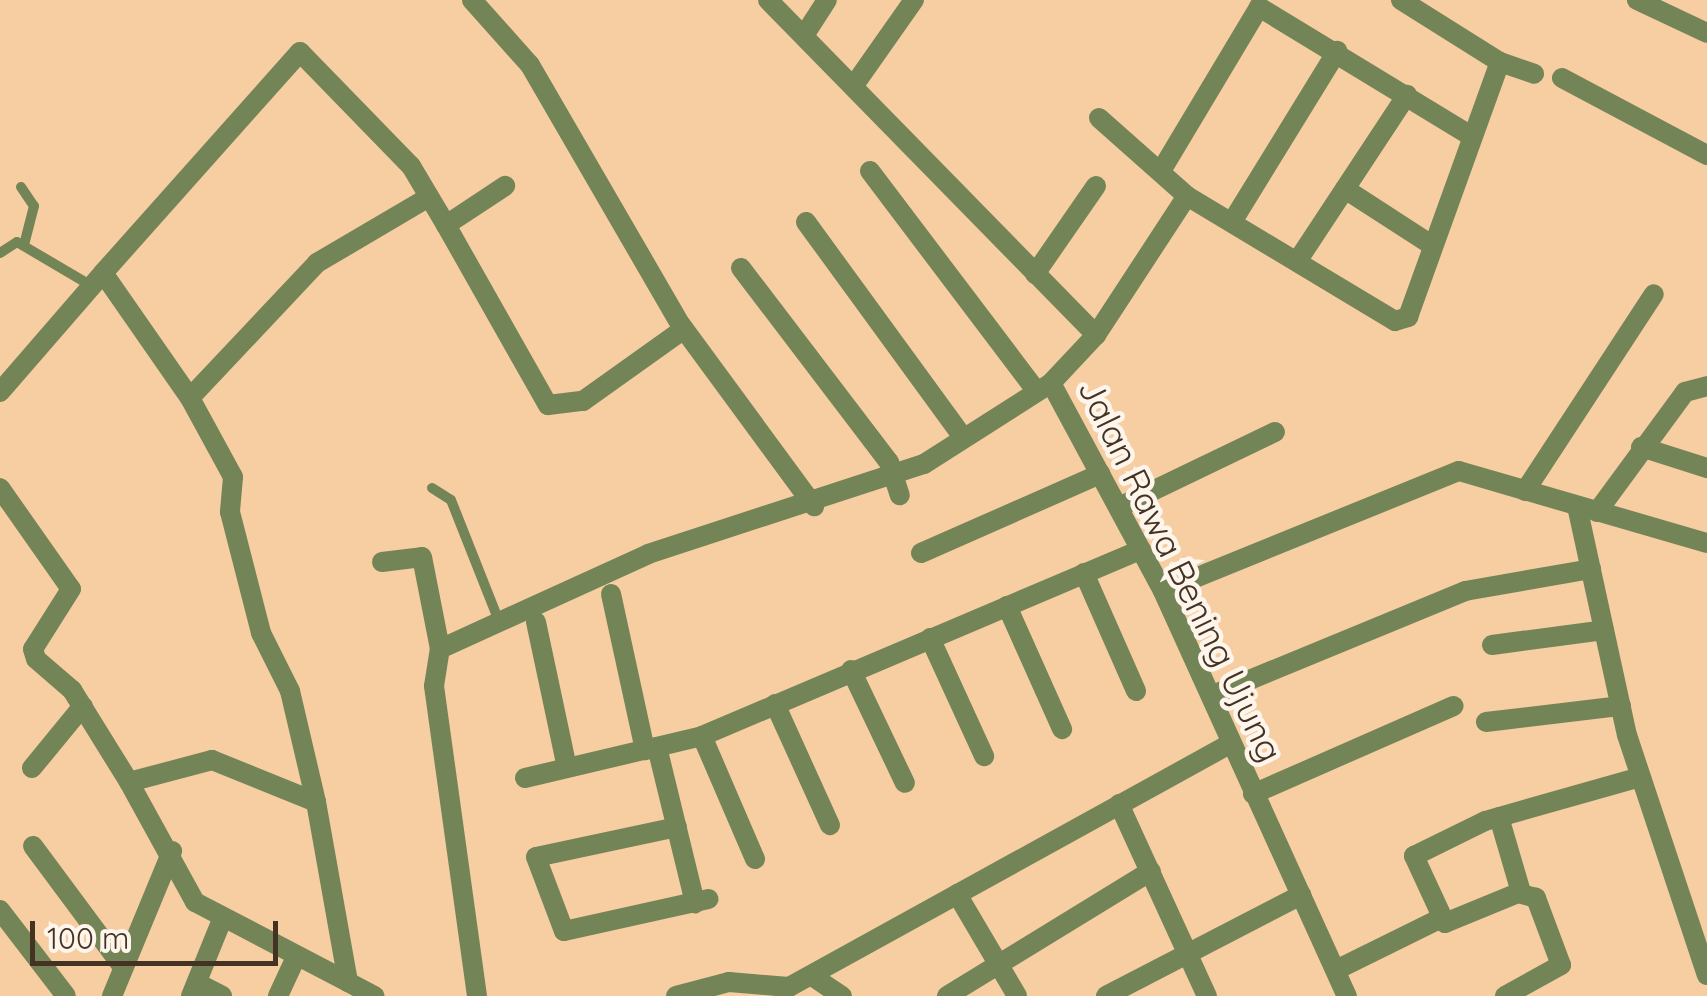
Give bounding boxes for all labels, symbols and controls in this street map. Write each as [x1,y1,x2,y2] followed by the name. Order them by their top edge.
[1070,372,1292,768] street label: Jalan Rawa Bening Ujung
[35,901,282,963] scale bar
[47,919,129,957] text: 100 m

